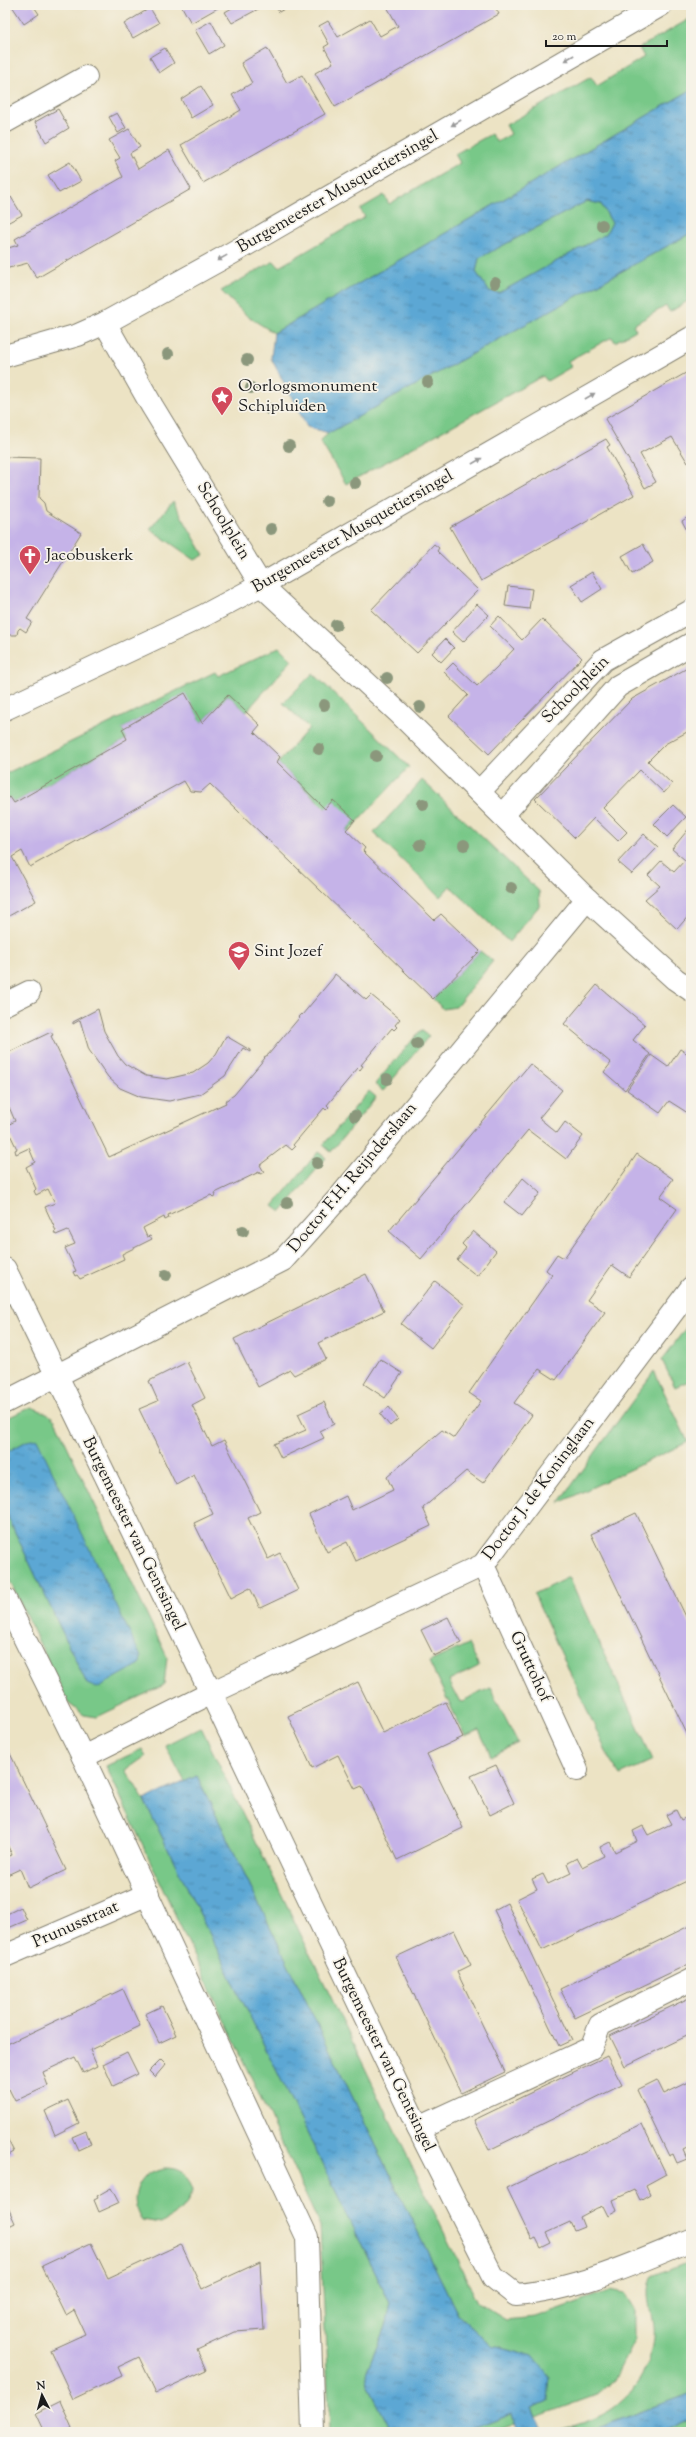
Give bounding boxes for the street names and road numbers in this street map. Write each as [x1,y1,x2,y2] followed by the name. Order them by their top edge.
[233,124,443,260] street label: Burgemeester Musquetiersingel
[248,464,458,600] street label: Burgemeester Musquetiersingel
[190,477,256,565] street label: Schoolplein
[537,651,615,729] street label: Schoolplein
[283,1098,423,1258] street label: Doctor F.H. Reijnderslaan
[477,1412,601,1566] street label: Doctor J. de Koninglaan
[75,1433,191,1635] street label: Burgemeester van Gentsingel
[503,1628,557,1707] street label: Gruttohof
[29,1895,123,1955] street label: Prunusstraat
[325,1954,441,2156] street label: Burgemeester van Gentsingel

